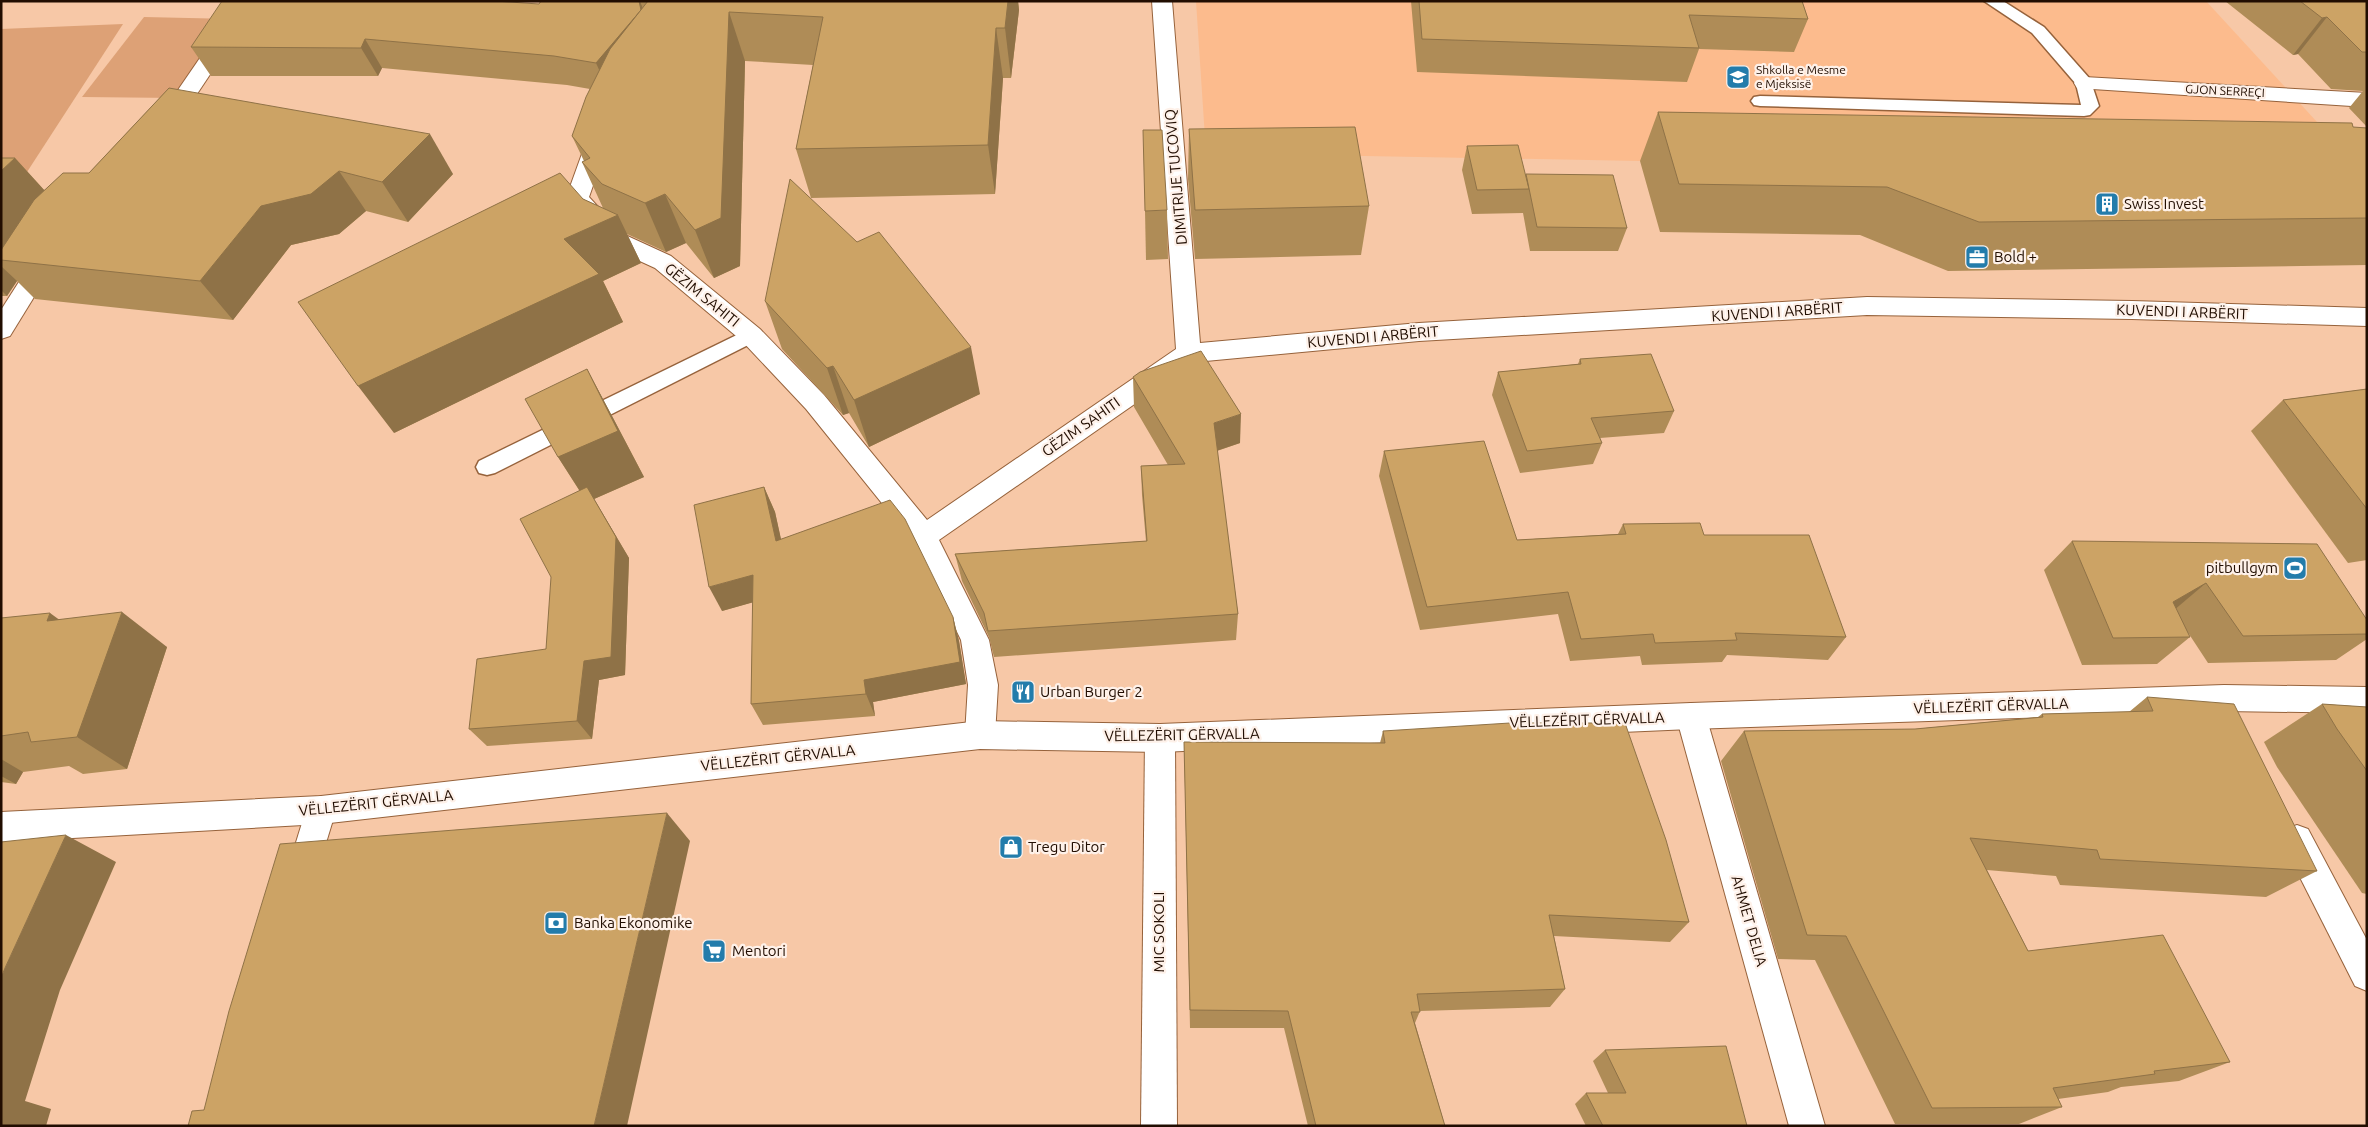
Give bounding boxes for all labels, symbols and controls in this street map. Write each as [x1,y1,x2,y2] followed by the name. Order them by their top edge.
[1756,63,1846,90] place label: Shkolla e Mesme e Mjeksisë
[1725,64,1751,90] school or university icon: Shkolla e Mesme e Mjeksisë
[2185,82,2265,99] street label: GJON SERREÇI
[1161,108,1190,246] street label: DIMITRIJE TUCOVIQ
[2094,191,2120,217] building icon: Swiss Invest
[2124,195,2204,212] place label: Swiss Invest
[1964,244,1990,270] office icon: Bold +
[1994,248,2037,265] place label: Bold +
[662,259,743,330] street label: GËZIM SAHITI
[1711,298,1844,325] street label: KUVENDI I ARBËRIT
[2116,301,2249,322] street label: KUVENDI I ARBËRIT
[1307,322,1440,351] street label: KUVENDI I ARBËRIT
[1038,393,1123,460] street label: GËZIM SAHITI
[2282,555,2308,581] sports icon: pitbullgym
[2206,559,2278,576] place label: pitbullgym
[1010,679,1036,705] restaurant icon: Urban Burger 2
[1040,683,1143,700] place label: Urban Burger 2
[1913,694,2069,717] street label: VËLLEZËRIT GËRVALLA
[1509,708,1665,731] street label: VËLLEZËRIT GËRVALLA
[1104,725,1260,744] street label: VËLLEZËRIT GËRVALLA
[700,741,856,774] street label: VËLLEZËRIT GËRVALLA
[298,786,454,819] street label: VËLLEZËRIT GËRVALLA
[998,834,1024,860] shop icon: Tregu Ditor
[1028,838,1105,855] place label: Tregu Ditor
[1728,873,1771,968] street label: AHMET DELIA
[1150,892,1167,972] street label: MIC SOKOLI
[543,910,569,936] bank icon: Banka Ekonomike
[574,914,693,931] place label: Banka Ekonomike
[701,938,727,964] supermarket icon: Mentori
[732,942,786,959] place label: Mentori

